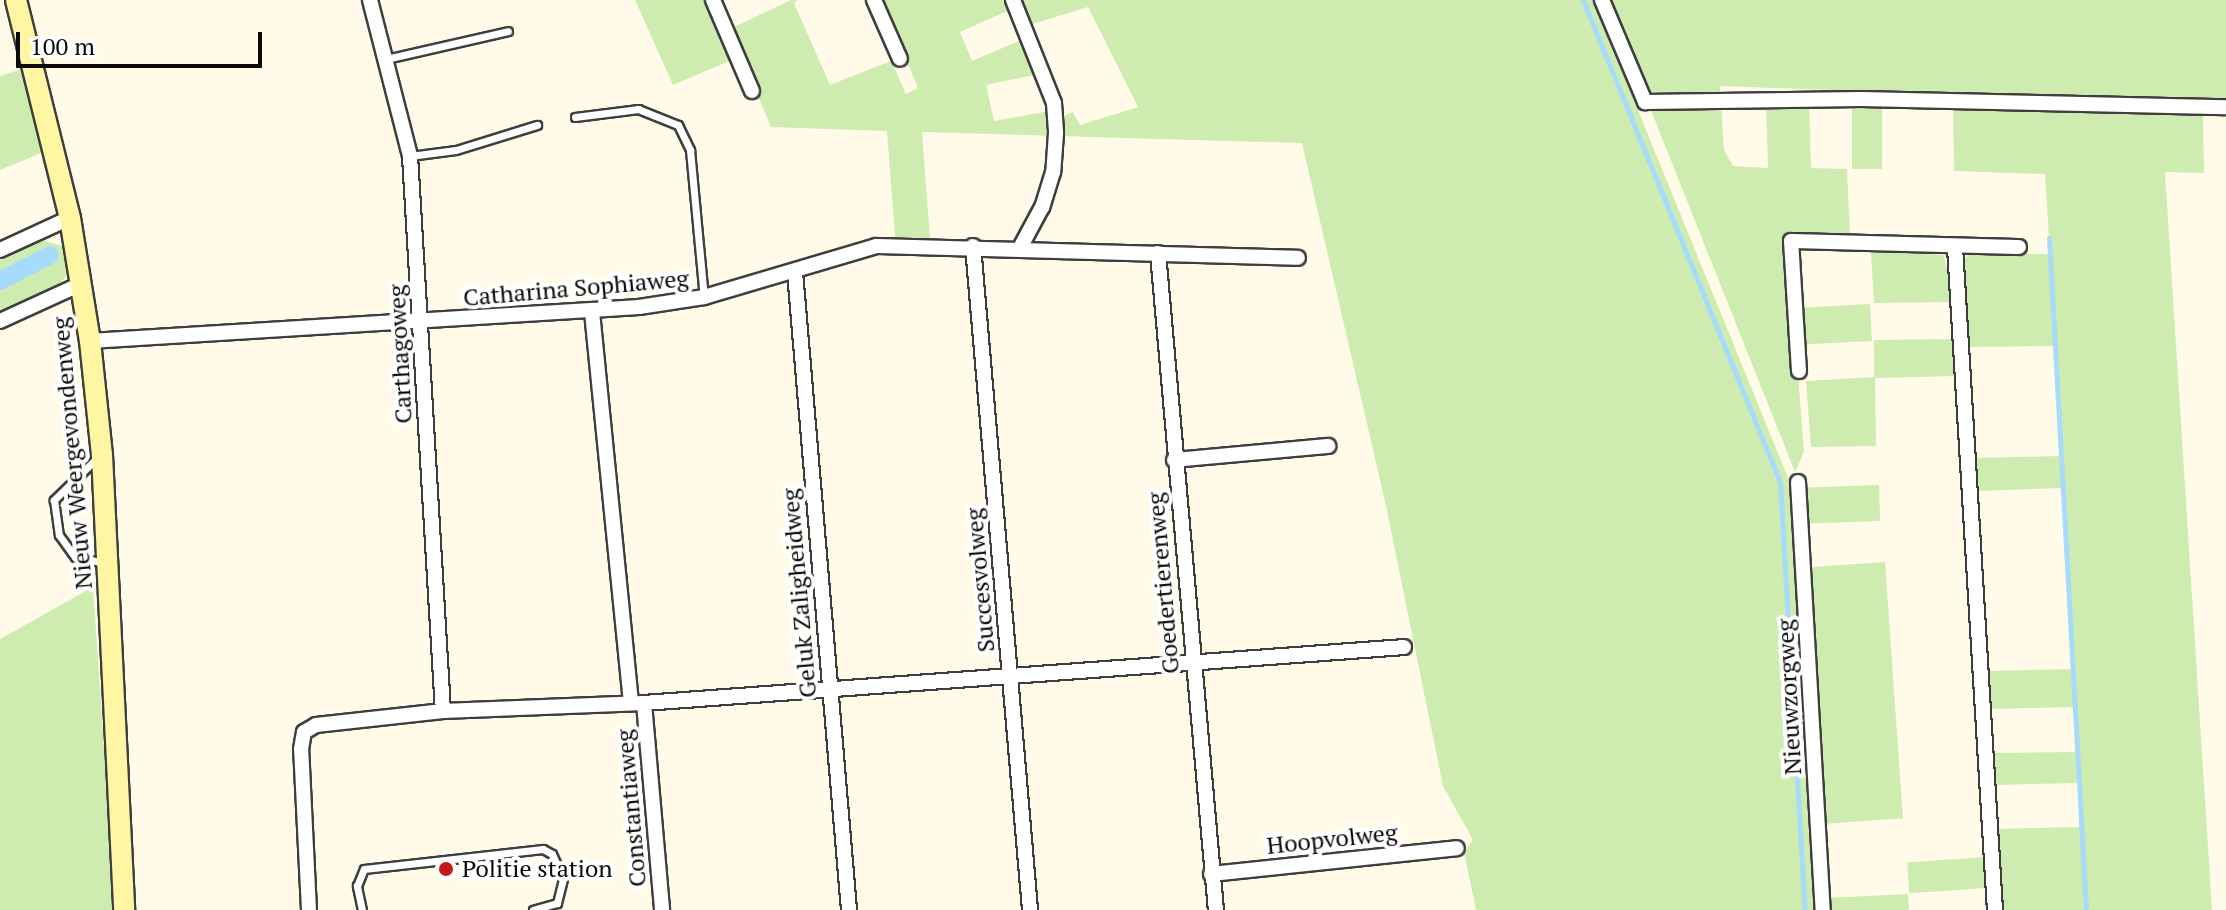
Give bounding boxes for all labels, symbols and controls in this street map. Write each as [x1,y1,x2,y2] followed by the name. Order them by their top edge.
[20,16,266,66] scale bar
[30,30,95,62] text: 100 m
[462,264,690,312] street label: Catharina Sophiaweg
[382,284,418,424] street label: Carthagoweg
[46,316,98,590] street label: Nieuw Weergevondenweg
[775,487,823,699] street label: Geluk Zaligheidweg
[1141,491,1185,675] street label: Goedertierenweg
[959,507,1001,653] street label: Succesvolweg
[1771,618,1807,776] street label: Nieuwzorgweg
[610,728,652,888] street label: Constantiaweg
[1265,818,1399,860] street label: Hoopvolweg
[462,855,612,883] place label: Politie station
[437,860,455,878] marker: Politie station

